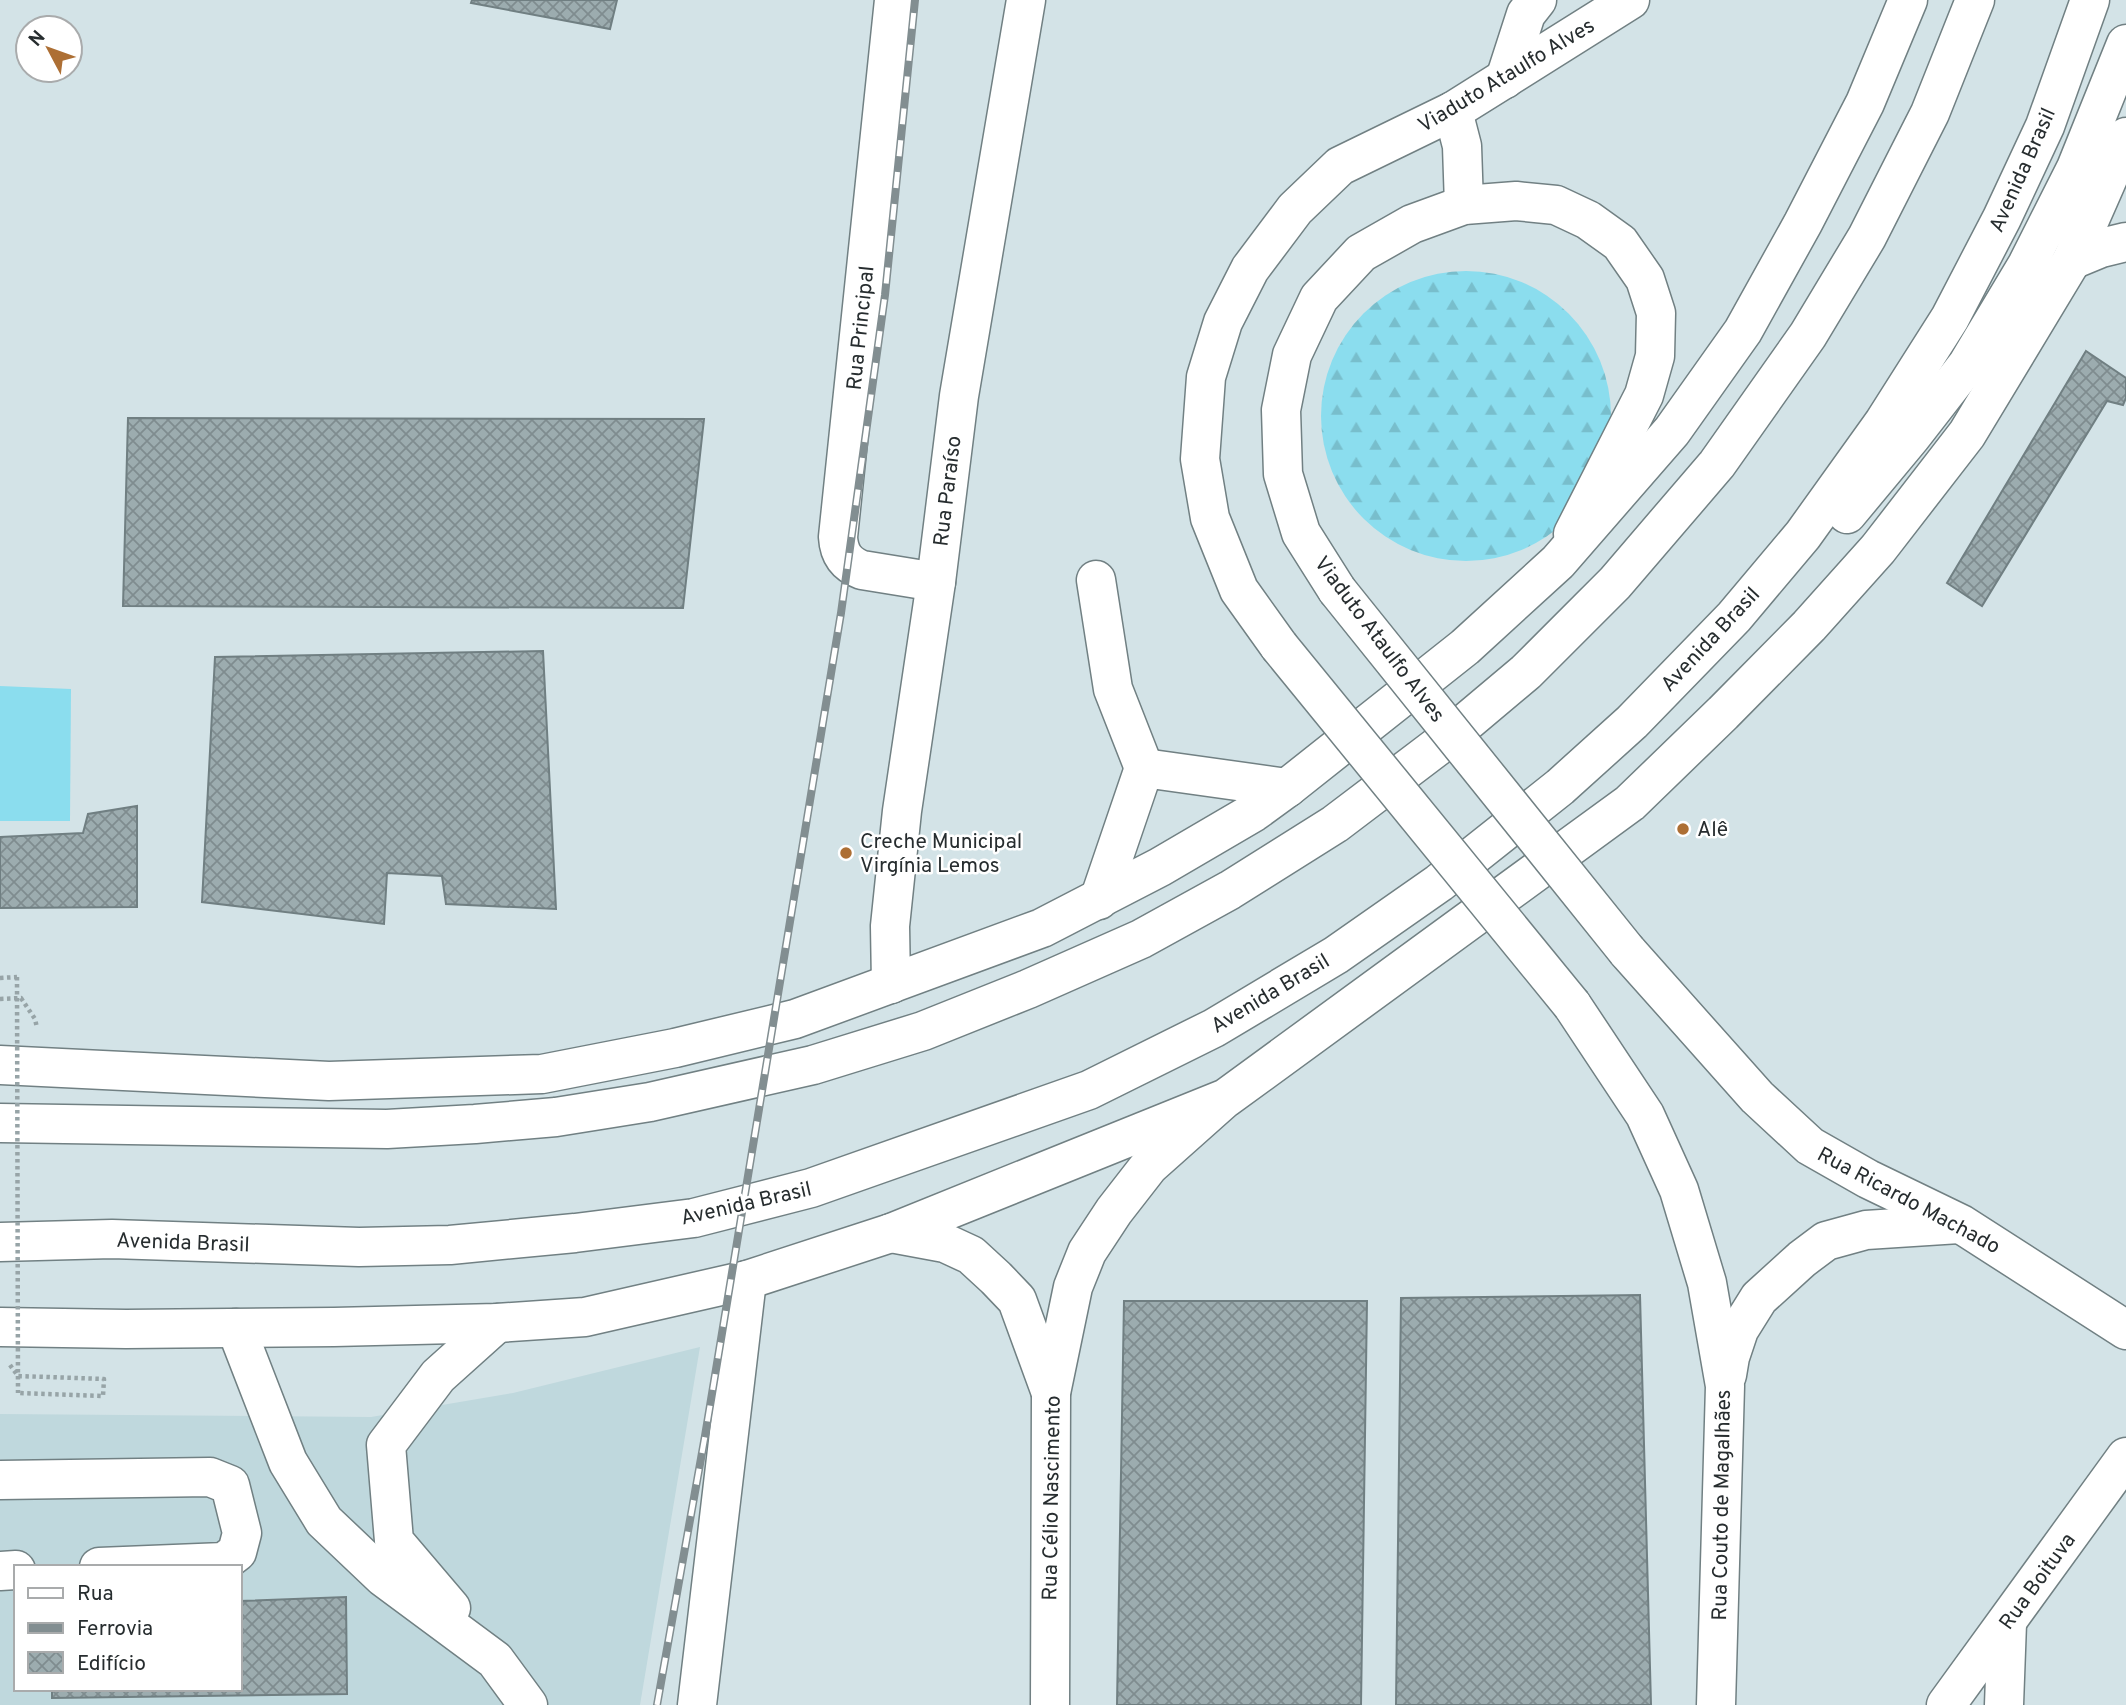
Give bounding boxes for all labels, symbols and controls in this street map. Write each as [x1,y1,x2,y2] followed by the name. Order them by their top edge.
[1414,13,1600,140] street label: Viaduto Ataulfo Alves
[14,14,84,84] north arrow
[24,26,51,52] text: N
[1984,104,2063,237] street label: Avenida Brasil
[842,265,881,392] street label: Rua Principal
[928,434,969,548] street label: Rua Paraíso
[1307,551,1450,728] street label: Viaduto Ataulfo Alves
[1656,582,1767,698] street label: Avenida Brasil
[1697,817,1728,844] place label: Alê
[1675,821,1691,837] marker: Alê
[860,829,1022,880] place label: Creche Municipal Virgínia Lemos
[838,845,854,861] marker: Creche Municipal Virgínia Lemos
[1207,948,1335,1040] street label: Avenida Brasil
[1812,1142,2004,1261] street label: Rua Ricardo Machado
[678,1176,814,1233] street label: Avenida Brasil
[116,1228,250,1259] street label: Avenida Brasil
[1707,1389,1738,1621] street label: Rua Couto de Magalhães
[1037,1395,1068,1601] street label: Rua Célio Nascimento
[1994,1528,2082,1636] street label: Rua Boituva
[14,1565,242,1691] legend
[77,1581,114,1608] text: Rua
[77,1616,153,1643] text: Ferrovia
[77,1651,146,1678] text: Edifício

